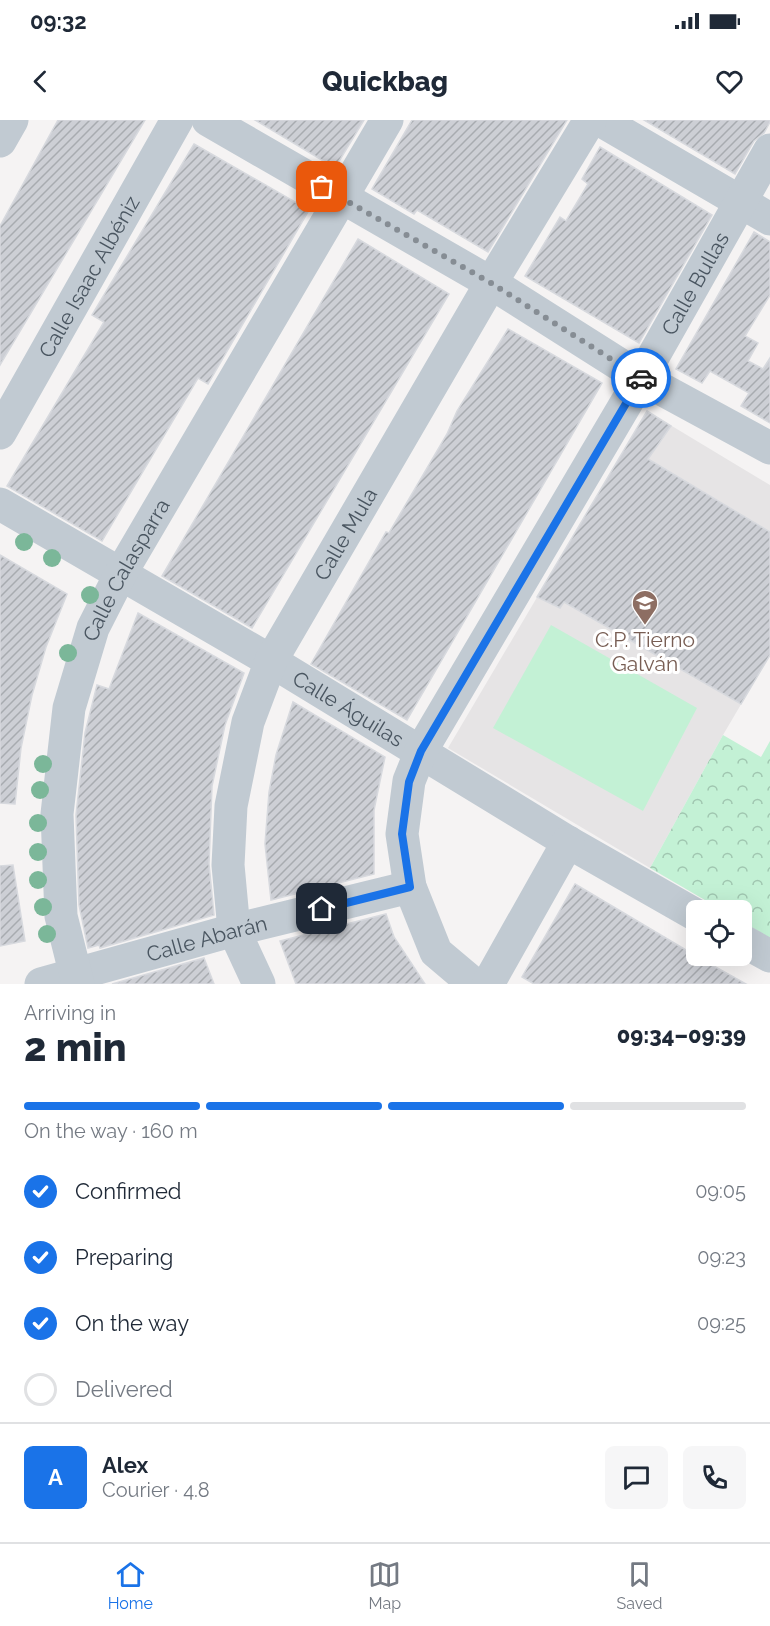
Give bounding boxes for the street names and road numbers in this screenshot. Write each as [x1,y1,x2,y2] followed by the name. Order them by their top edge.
[33,191,144,362] street label: Calle Isaac Albéniz
[656,227,734,339] street label: Calle Bullas
[308,483,382,585] street label: Calle Mula
[77,494,174,644] street label: Calle Calasparra
[288,665,409,752] street label: Calle Águilas
[144,910,270,966] street label: Calle Abarán

